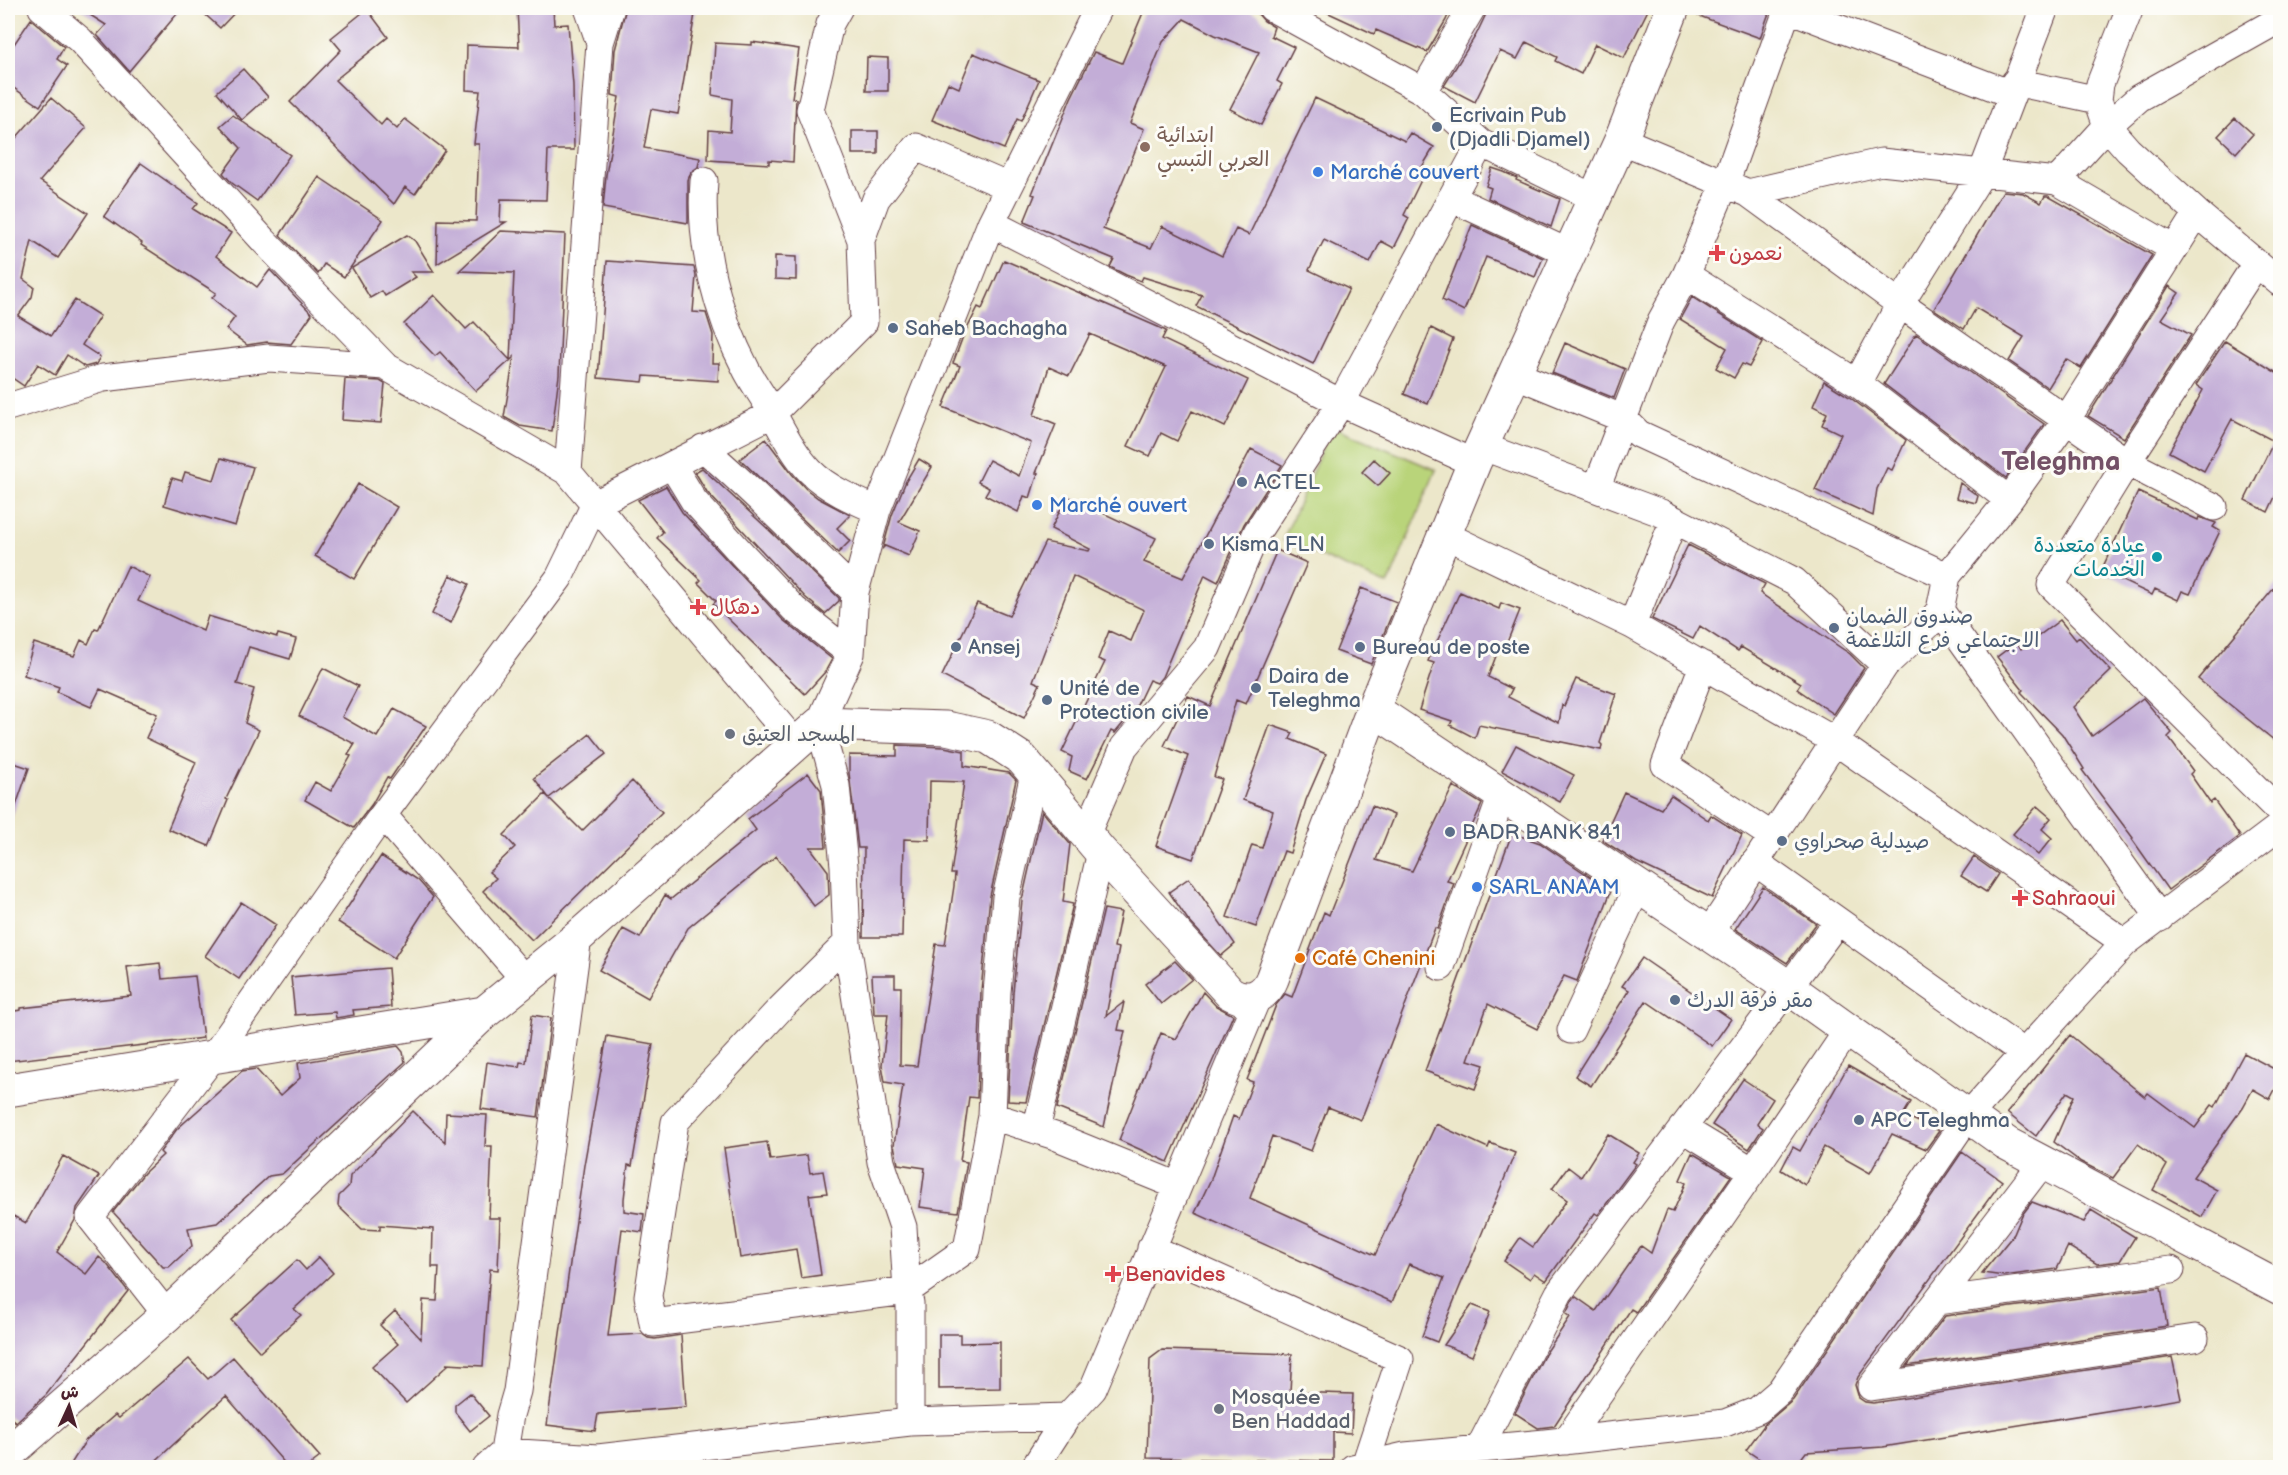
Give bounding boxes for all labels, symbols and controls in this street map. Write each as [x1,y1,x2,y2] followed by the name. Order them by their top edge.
[1449,103,1591,152] place label: Ecrivain Pub (Djadli Djamel)
[1430,120,1444,134] marker: Ecrivain Pub (Djadli Djamel)
[1157,123,1269,178] place label: ابتدائية العربي التبسي
[1138,140,1152,154] marker: ابتدائية العربي التبسي
[1330,160,1480,185] place label: Marché couvert
[1311,165,1325,179] marker: Marché couvert
[1729,241,1784,266] place label: نعمون
[1710,246,1724,260] marker: نعمون
[905,316,1068,341] place label: Saheb Bachagha
[886,321,900,335] marker: Saheb Bachagha
[2002,446,2120,478] district label: Teleghma
[1254,470,1320,495] place label: ACTEL
[1235,475,1249,489] marker: ACTEL
[1049,493,1188,518] place label: Marché ouvert
[1030,498,1044,512] marker: Marché ouvert
[1221,532,1325,557] place label: Kisma FLN
[2034,533,2145,582] place label: عيادة متعددة الخدمات
[1202,537,1216,551] marker: Kisma FLN
[2150,550,2164,564] marker: عيادة متعددة الخدمات
[710,595,760,620] place label: دهكال
[691,600,705,614] marker: دهكال
[1846,604,2039,659] place label: صندوق الضمان الاجتماعي فرع التلاغمة
[1827,621,1841,635] marker: صندوق الضمان الاجتماعي فرع التلاغمة
[968,635,1021,660] place label: Ansej
[1372,635,1530,660] place label: Bureau de poste
[949,640,963,654] marker: Ansej
[1353,640,1367,654] marker: Bureau de poste
[1268,664,1361,713] place label: Daira de Teleghma
[1059,676,1209,725] place label: Unité de Protection civile
[1249,681,1263,695] marker: Daira de Teleghma
[1040,693,1054,707] marker: Unité de Protection civile
[742,722,855,747] place label: المسجد العتيق
[723,727,737,741] marker: المسجد العتيق
[1462,820,1621,845] place label: BADR BANK 841
[1443,825,1457,839] marker: BADR BANK 841
[1794,829,1930,856] place label: صيدلية صحراوي
[1775,834,1789,848] marker: صيدلية صحراوي
[1489,875,1620,900] place label: SARL ANAAM
[1470,880,1484,894] marker: SARL ANAAM
[2032,886,2116,911] place label: Sahraoui
[2013,891,2027,905] marker: Sahraoui
[1312,946,1435,971] place label: Café Chenini
[1293,951,1307,965] marker: Café Chenini
[1687,988,1813,1013] place label: مقر فرقة الدرك
[1668,993,1682,1007] marker: مقر فرقة الدرك
[1871,1108,2010,1133] place label: APC Teleghma
[1852,1113,1866,1127] marker: APC Teleghma
[1125,1262,1225,1287] place label: Benavides
[1106,1267,1120,1281] marker: Benavides
[39,1376,99,1436] north arrow
[60,1382,79,1403] text: ش
[1231,1385,1351,1434] place label: Mosquée Ben Haddad
[1212,1402,1226,1416] marker: Mosquée Ben Haddad

